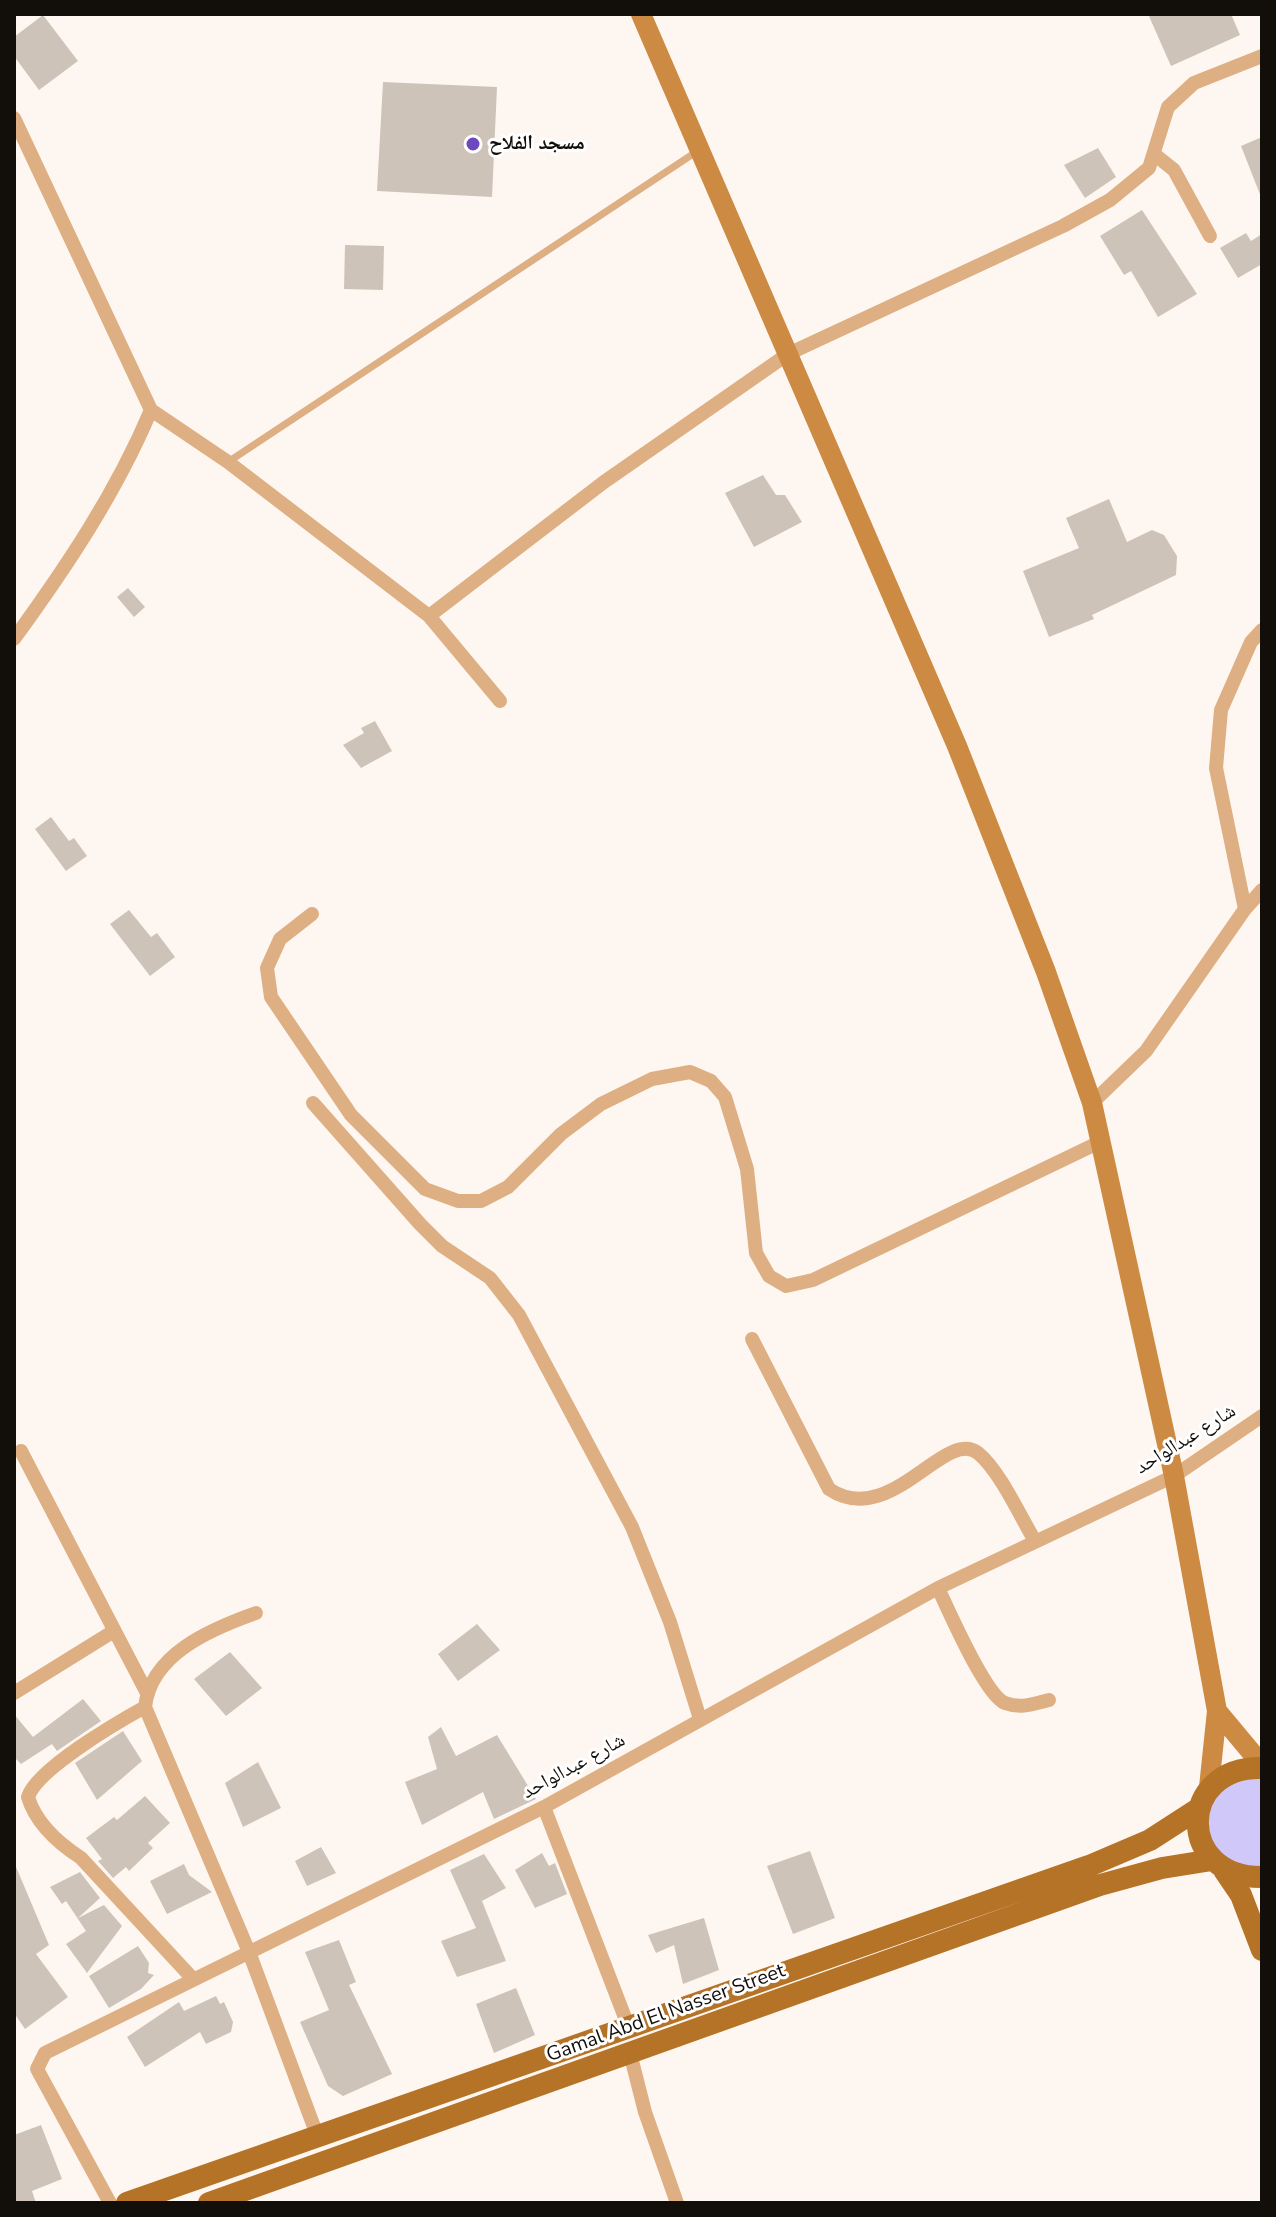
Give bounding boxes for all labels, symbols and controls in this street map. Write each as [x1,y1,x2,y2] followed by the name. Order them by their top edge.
[489,132,585,156] place label: مسجد الفلاح
[464,135,482,153] marker: مسجد الفلاح
[1131,1400,1241,1480] street label: شارع عبدالواحد
[518,1729,630,1805] street label: شارع عبدالواحد
[544,1960,788,2068] street label: Gamal Abd El Nasser Street

